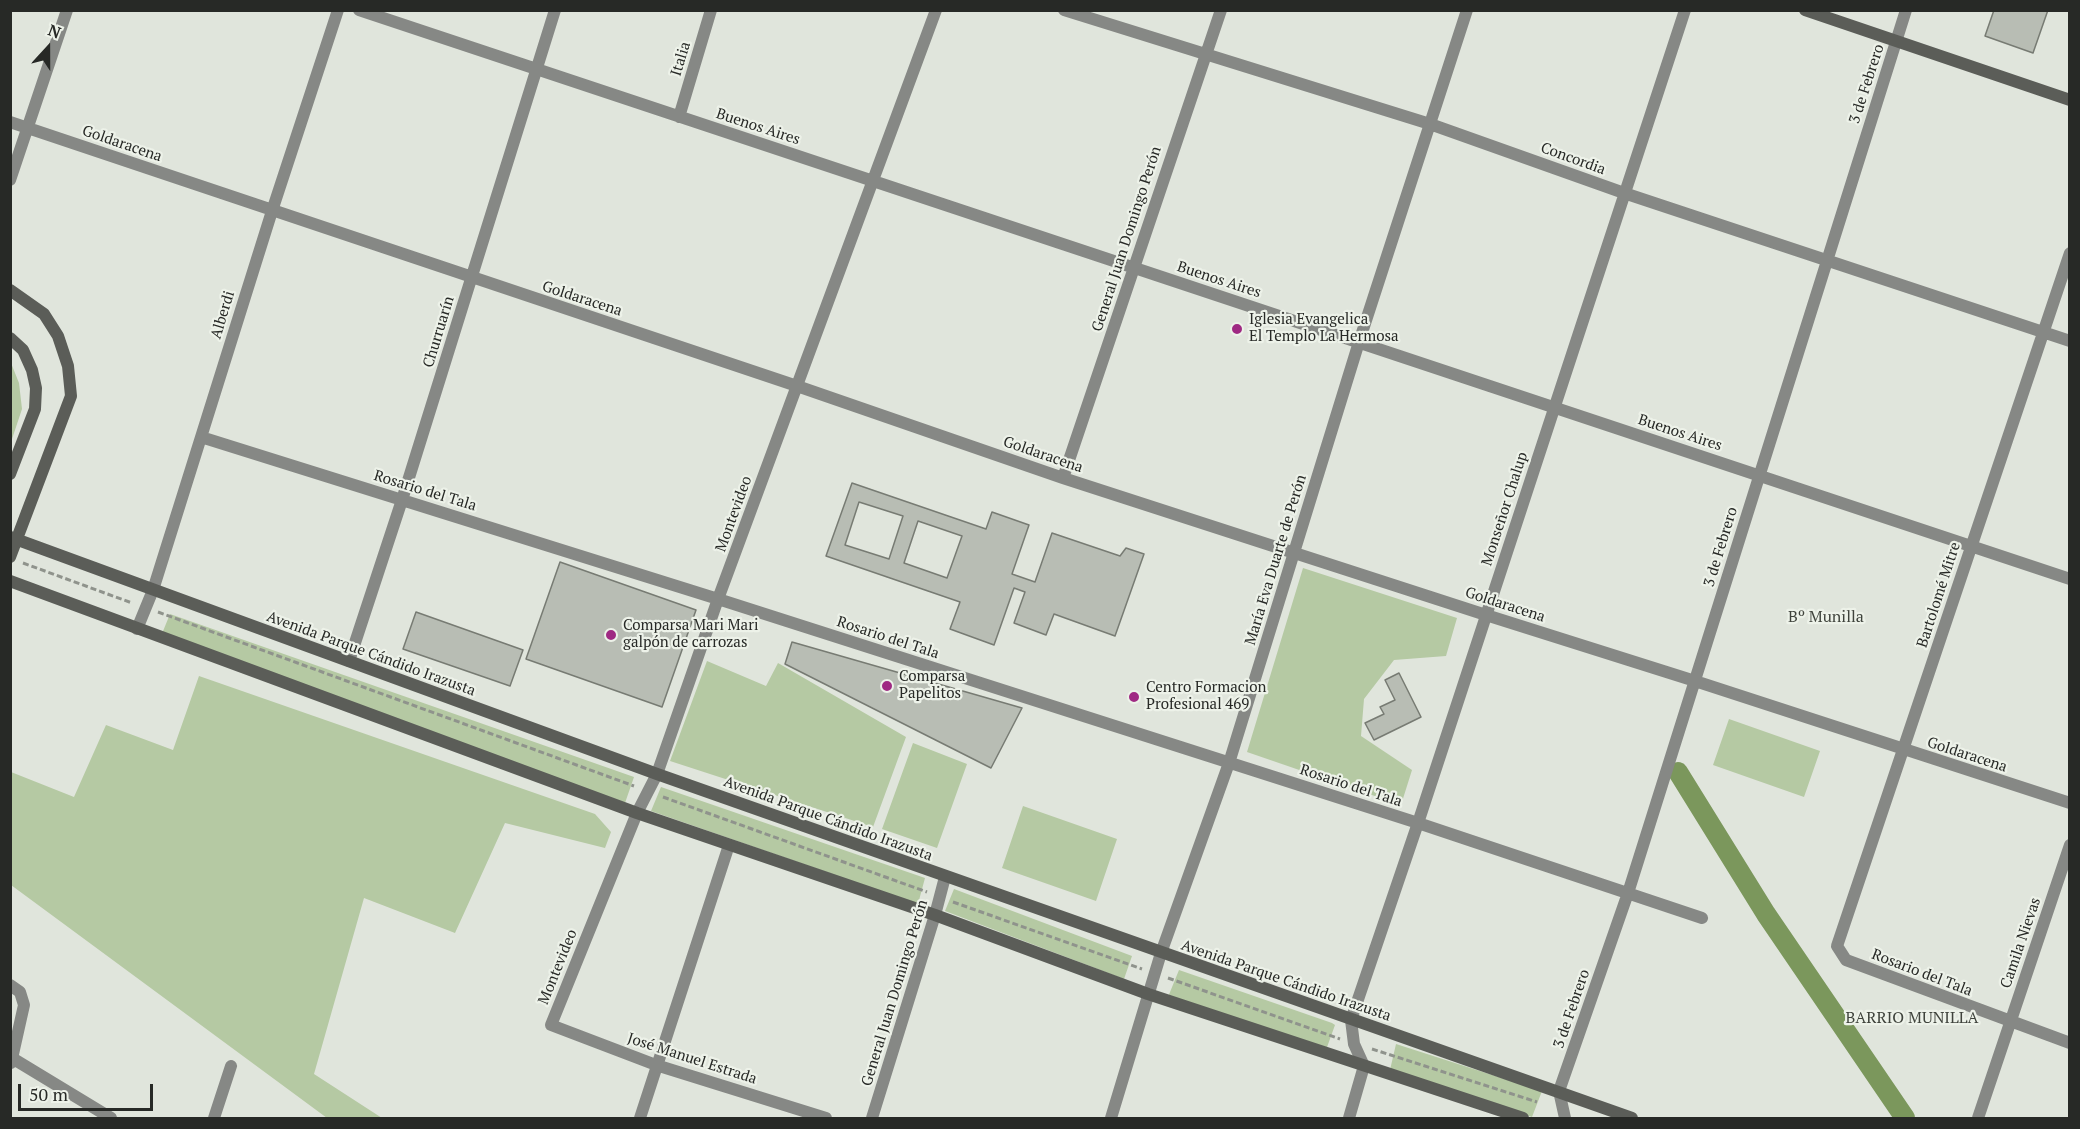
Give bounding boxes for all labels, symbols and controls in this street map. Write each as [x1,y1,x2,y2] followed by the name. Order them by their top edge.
[18,18,78,78] north arrow
[45,19,64,44] text: N
[667,40,695,78] street label: Italia
[1846,42,1888,126] street label: 3 de Febrero
[714,105,802,149] street label: Buenos Aires
[80,122,164,166] street label: Goldaracena
[1538,139,1608,179] street label: Concordia
[1088,144,1166,334] street label: General Juan Domingo Perón
[1175,258,1263,302] street label: Buenos Aires
[540,278,624,320] street label: Goldaracena
[207,289,239,341] street label: Alberdi
[420,294,458,370] street label: Churruarín
[1249,311,1399,346] place label: Iglesia Evangelica El Templo La Hermosa
[1230,322,1244,336] marker: Iglesia Evangelica El Templo La Hermosa
[1636,411,1724,455] street label: Buenos Aires
[1001,433,1085,477] street label: Goldaracena
[1478,450,1532,568] street label: Monseñor Chalup
[372,467,478,515] street label: Rosario del Tala
[1241,473,1311,647] street label: María Eva Duarte de Perón
[712,474,756,554] street label: Montevideo
[1700,505,1742,589] street label: 3 de Febrero
[1913,540,1965,650] street label: Bartolomé Mitre
[1463,584,1547,626] street label: Goldaracena
[1788,607,1864,627] district label: Bº Munilla
[264,608,478,700] street label: Avenida Parque Cándido Irazusta
[835,613,941,663] street label: Rosario del Tala
[623,617,758,652] place label: Comparsa Mari Mari galpón de carrozas
[604,628,618,642] marker: Comparsa Mari Mari galpón de carrozas
[899,668,965,703] place label: Comparsa Papelitos
[880,679,894,693] marker: Comparsa Papelitos
[1146,679,1266,714] place label: Centro Formacion Profesional 469
[1127,690,1141,704] marker: Centro Formacion Profesional 469
[1925,734,2009,776] street label: Goldaracena
[1298,761,1404,811] street label: Rosario del Tala
[721,773,935,865] street label: Avenida Parque Cándido Irazusta
[1997,895,2045,991] street label: Camila Nievas
[858,898,932,1088] street label: General Juan Domingo Perón
[535,927,581,1007] street label: Montevideo
[1179,937,1393,1025] street label: Avenida Parque Cándido Irazusta
[1869,946,1975,1000] street label: Rosario del Tala
[1550,967,1594,1051] street label: 3 de Febrero
[1835,1008,1989,1028] district label: BARRIO MUNILLA
[625,1030,759,1088] street label: José Manuel Estrada
[21,1072,156,1110] scale bar
[29,1082,68,1106] text: 50 m

